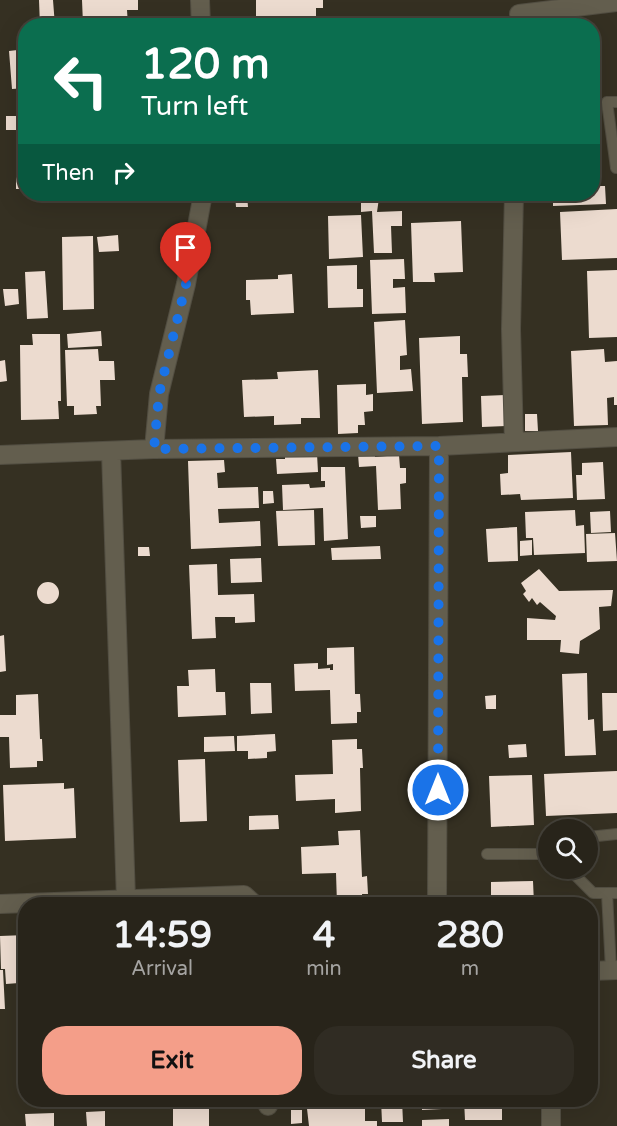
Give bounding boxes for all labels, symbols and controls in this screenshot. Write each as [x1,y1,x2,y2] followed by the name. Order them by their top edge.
[141,39,270,90] text: 120 m
[42,42,120,120] icon: left
[141,90,248,123] text: Turn left
[107,156,140,189] icon: right
[42,160,95,186] text: Then
[160,222,211,284] pin
[169,231,202,264] icon: arrive
[406,758,470,822] position arrow
[538,819,598,879] map controls
[538,819,598,879] button: search
[112,914,212,957] text: 14:59
[313,914,335,957] text: 4
[436,914,504,957] text: 280
[131,957,193,981] text: Arrival
[306,957,342,981] text: min
[461,957,479,981] text: m
[42,1026,302,1095] button: Exit
[314,1026,574,1095] button: Share

